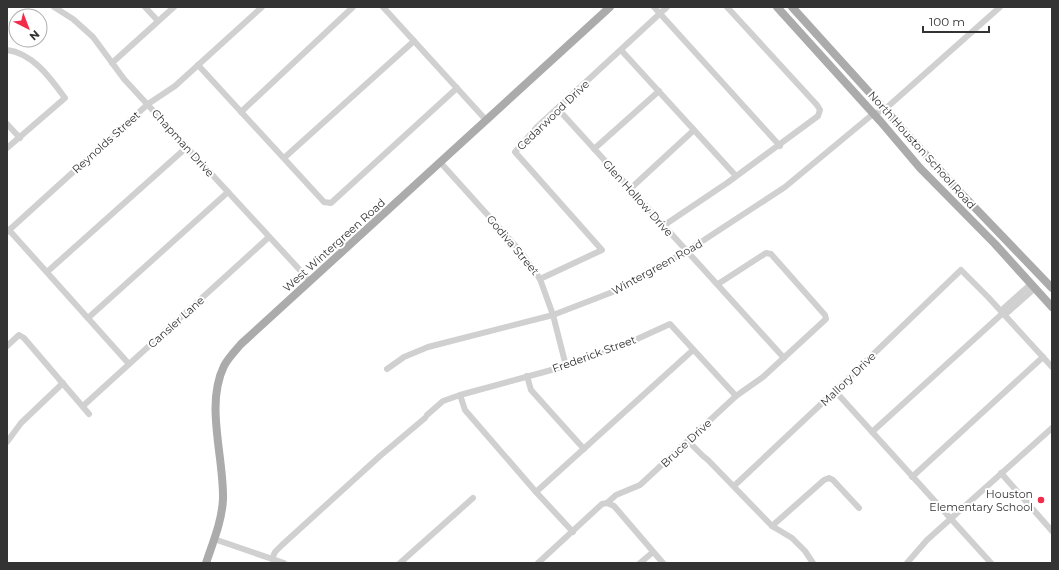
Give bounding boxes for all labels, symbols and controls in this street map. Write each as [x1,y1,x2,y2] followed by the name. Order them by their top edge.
[8,8,48,48] north arrow
[923,8,989,34] scale bar
[929,14,965,29] text: 100 m
[27,27,43,44] text: N
[514,77,592,153] street label: Cedarwood Drive
[865,88,979,212] street label: North Houston School Road
[149,106,217,180] street label: Chapman Drive
[69,107,143,176] street label: Reynolds Street
[600,157,676,239] street label: Glen Hollow Drive
[280,195,388,295] street label: West Wintergreen Road
[484,212,543,278] street label: Godiva Street
[609,236,705,298] street label: Wintergreen Road
[145,293,207,351] street label: Cansler Lane
[550,332,638,376] street label: Frederick Street
[817,349,879,409] street label: Mallory Drive
[658,416,715,470] street label: Bruce Drive
[929,487,1033,514] place label: Houston Elementary School
[1036,495,1046,505] marker: Houston Elementary School

